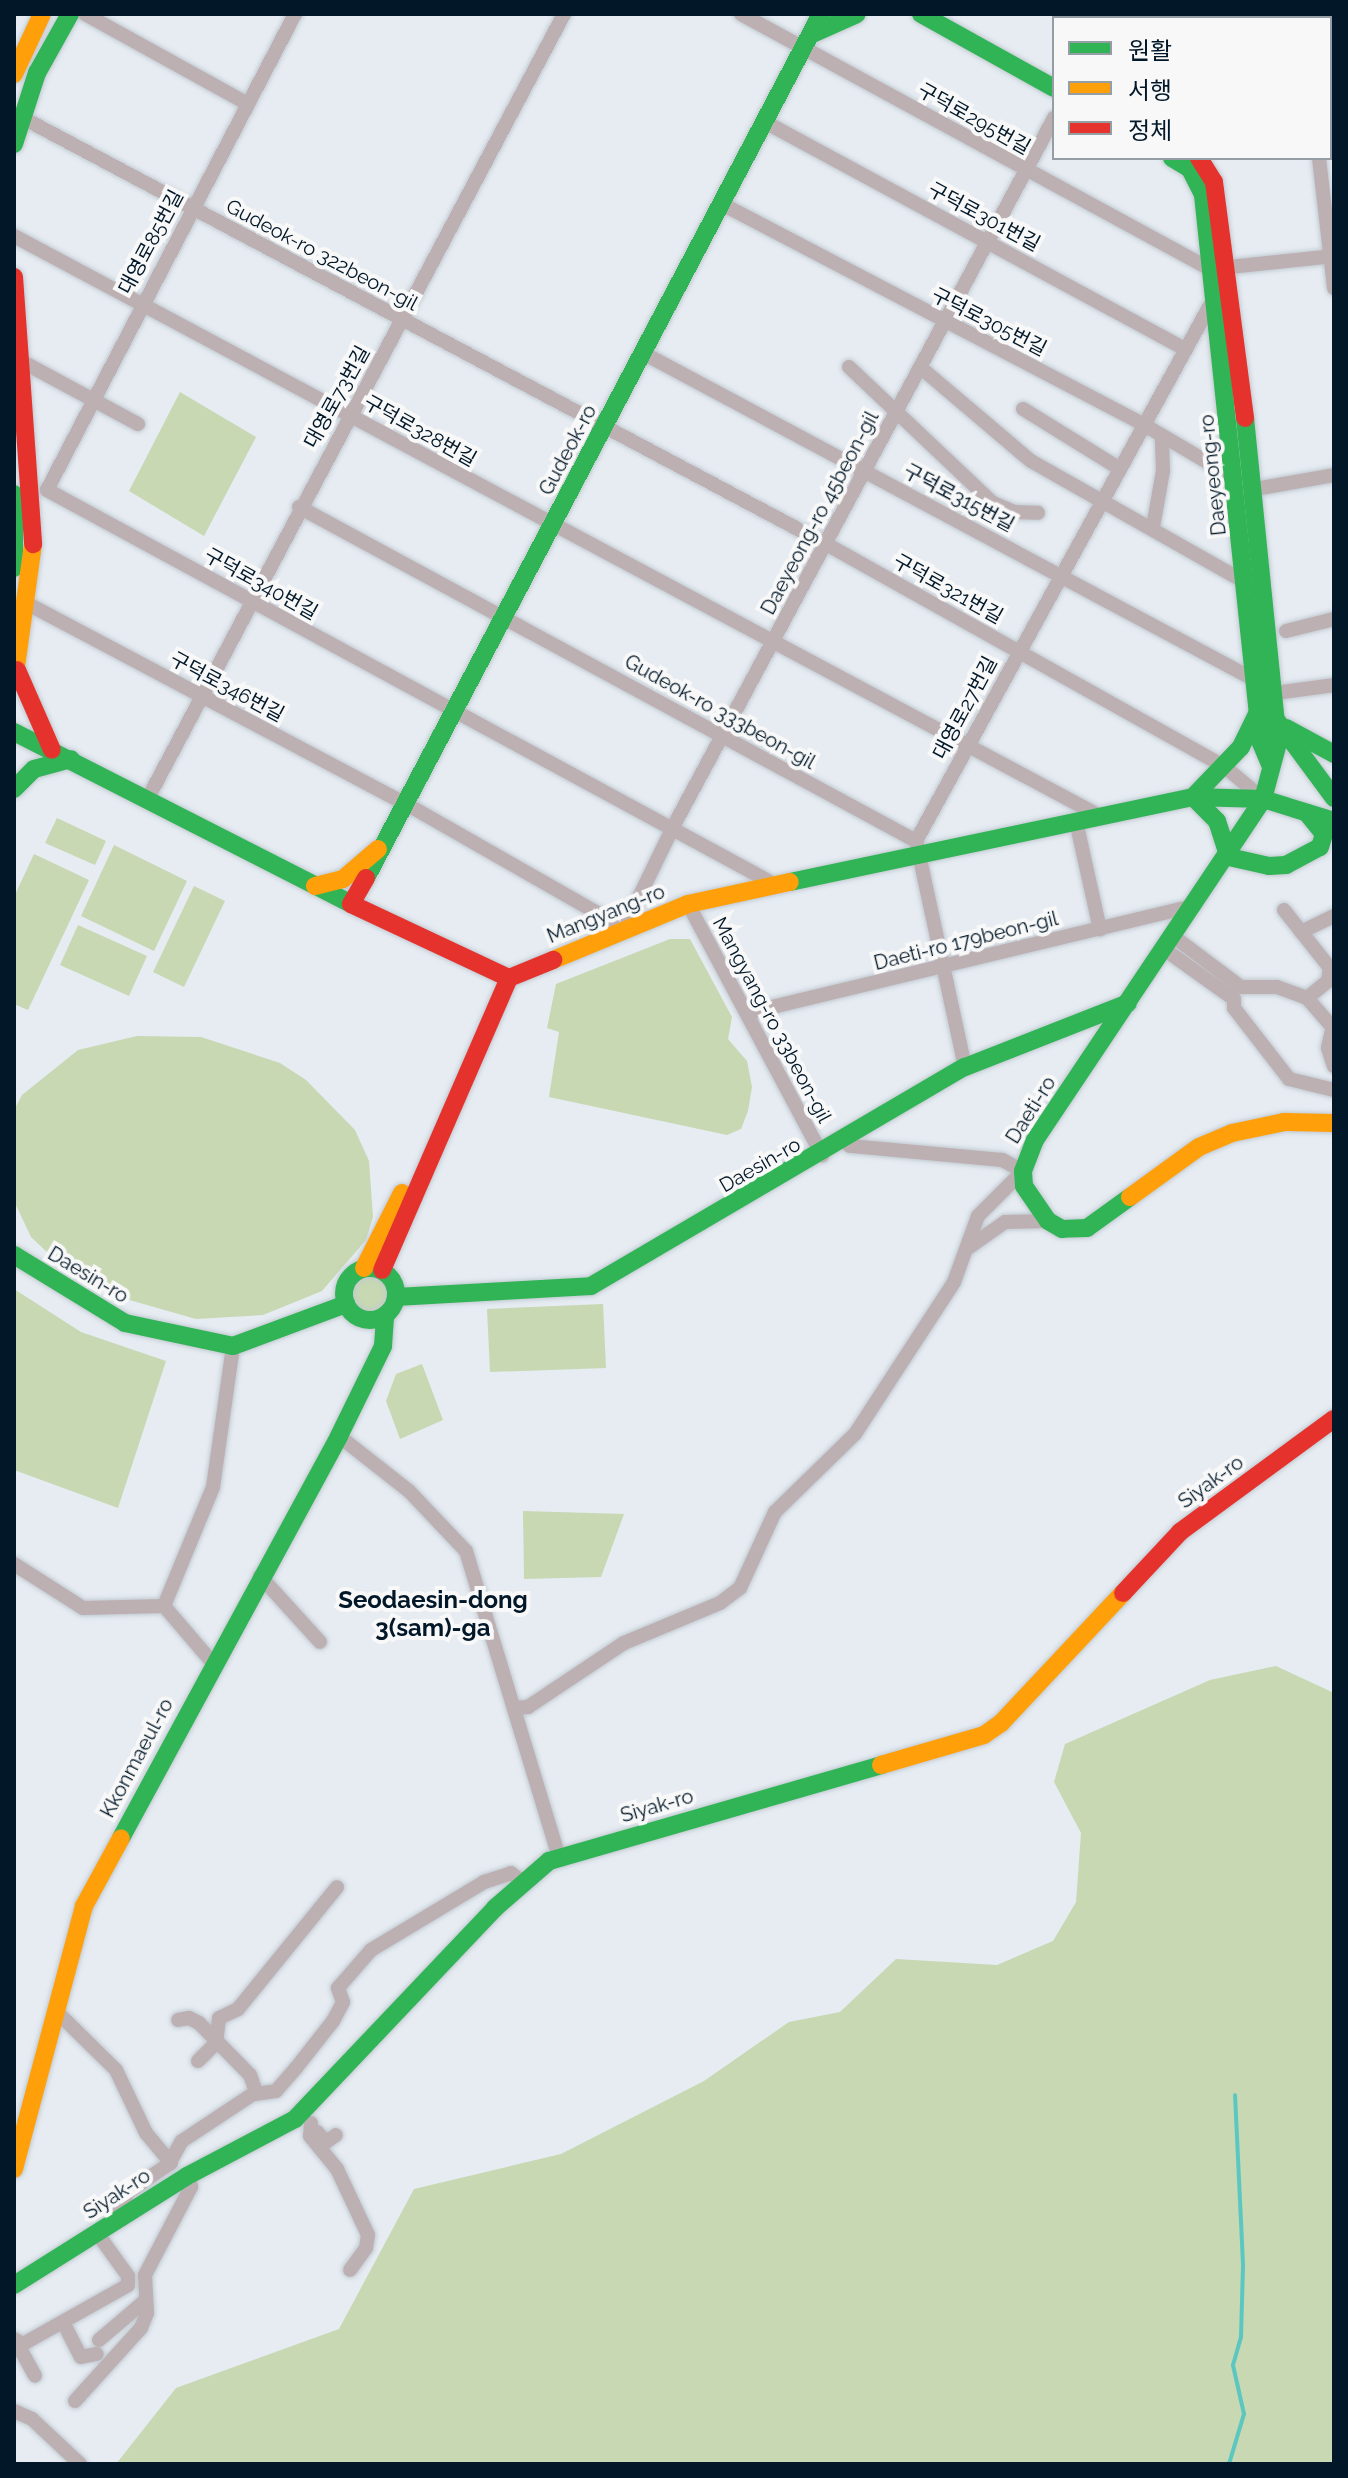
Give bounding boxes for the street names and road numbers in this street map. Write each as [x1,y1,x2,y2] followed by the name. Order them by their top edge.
[914,78,1034,160] street label: 구덕로295번길
[924,177,1044,257] street label: 구덕로301번길
[113,186,189,298] street label: 대영로85번길
[222,194,422,316] street label: Gudeok-ro 322beon-gil
[927,283,1051,361] street label: 구덕로305번길
[299,342,375,452] street label: 대영로73번길
[360,390,480,472] street label: 구덕로328번길
[534,401,602,499] street label: Gudeok-ro
[756,407,884,619] street label: Daeyeong-ro 45beon-gil
[1195,413,1231,537] street label: Daeyeong-ro
[899,459,1019,537] street label: 구덕로315번길
[200,543,322,625] street label: 구덕로340번길
[889,549,1007,629] street label: 구덕로321번길
[166,647,288,727] street label: 구덕로346번길
[620,650,820,774] street label: Gudeok-ro 333beon-gil
[928,652,1002,764] street label: 대영로27번길
[544,879,668,949] street label: Mangyang-ro
[871,906,1061,976] street label: Daeti-ro 179beon-gil
[708,913,836,1127] street label: Mangyang-ro 33beon-gil
[1001,1072,1061,1148] street label: Daeti-ro
[715,1132,805,1198] street label: Daesin-ro
[43,1242,133,1308] street label: Daesin-ro
[1174,1450,1248,1514] street label: Siyak-ro
[96,1694,178,1822] street label: Kkonmaeul-ro
[618,1784,696,1828] street label: Siyak-ro
[79,2164,155,2224] street label: Siyak-ro

